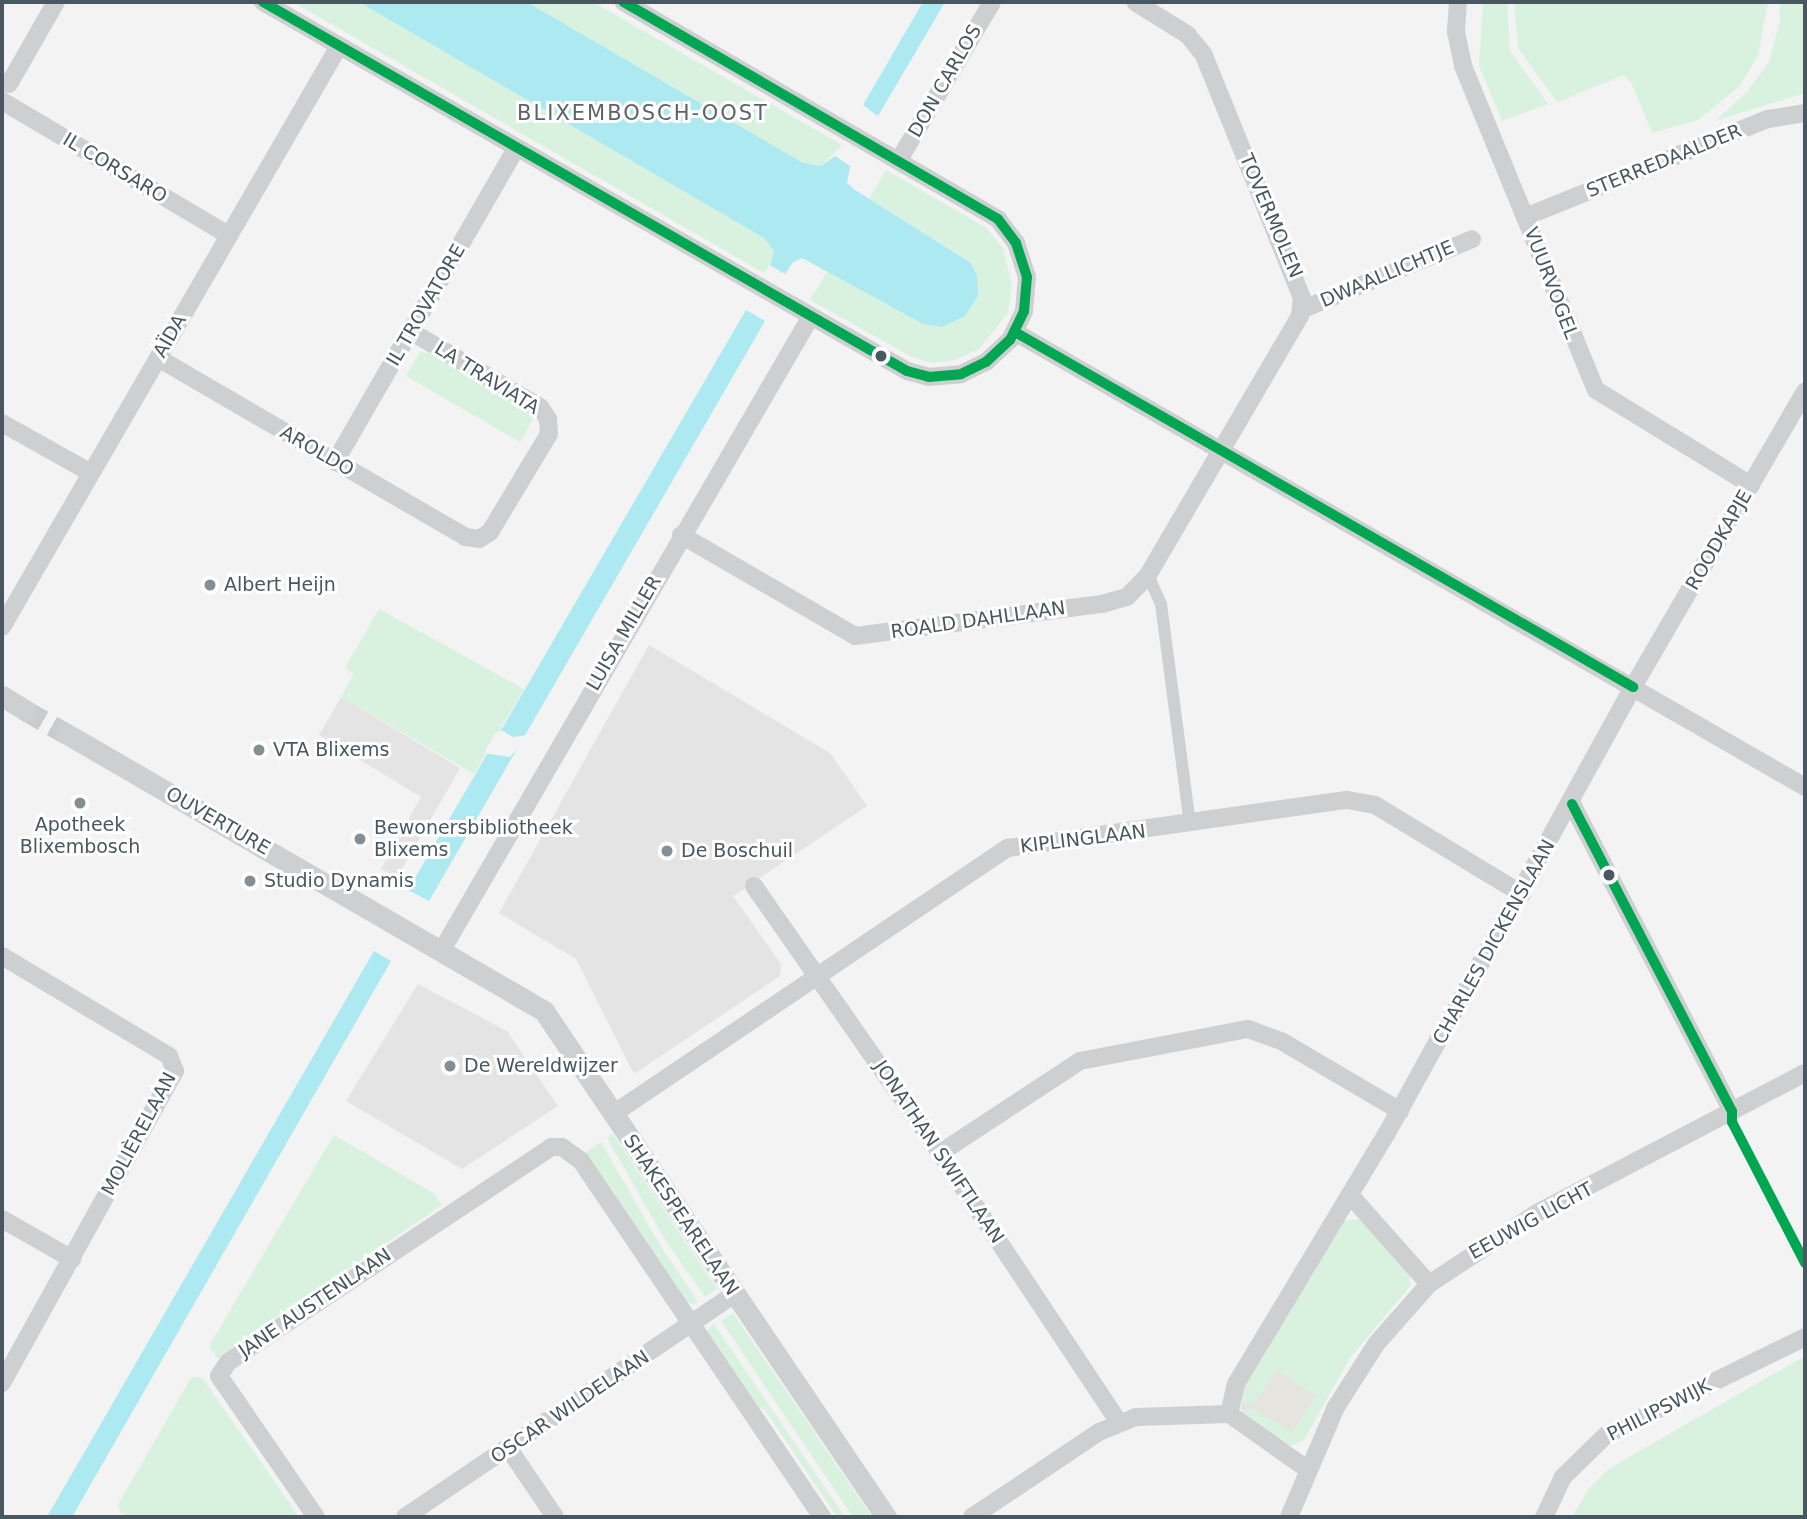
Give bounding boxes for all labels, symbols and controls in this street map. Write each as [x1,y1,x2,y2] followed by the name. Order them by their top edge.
[904,21,986,141] street label: DON CARLOS
[519,100,767,126] district label: BLIXEMBOSCH-OOST
[1583,119,1745,203] street label: STERREDAALDER
[59,128,171,208] street label: IL CORSARO
[1235,151,1307,281] street label: TOVERMOLEN
[1519,224,1583,342] street label: VUURVOGEL
[1317,236,1457,312] street label: DWAALLICHTJE
[382,240,470,370] street label: IL TROVATORE
[149,310,191,362] street label: AÏDA
[430,337,544,419] street label: LA TRAVIATA
[874,349,888,363] unlabelled marker
[276,421,358,481] street label: AROLDO
[1681,486,1757,594] street label: ROODKAPJE
[582,571,666,695] street label: LUISA MILLER
[224,574,336,596] place label: Albert Heijn
[202,577,218,593] marker: Albert Heijn
[889,596,1067,644] street label: ROALD DAHLLAAN
[273,739,390,761] place label: VTA Blixems
[251,742,267,758] marker: VTA Blixems
[162,782,274,860] street label: OUVERTURE
[72,795,88,811] marker: Apotheek Blixembosch
[20,814,140,858] place label: Apotheek Blixembosch
[374,817,573,861] place label: Bewonersbibliotheek Blixems
[1019,820,1147,858] street label: KIPLINGLAAN
[352,831,368,847] marker: Bewonersbibliotheek Blixems
[1428,836,1560,1048] street label: CHARLES DICKENSLAAN
[681,840,793,862] place label: De Boschuil
[659,843,675,859] marker: De Boschuil
[1602,868,1616,882] unlabelled marker
[264,870,414,892] place label: Studio Dynamis
[242,873,258,889] marker: Studio Dynamis
[464,1055,618,1077] place label: De Wereldwijzer
[869,1056,1009,1248] street label: JONATHAN SWIFTLAAN
[442,1058,458,1074] marker: De Wereldwijzer
[97,1068,181,1200] street label: MOLIÈRELAAN
[619,1130,743,1300] street label: SHAKESPEARELAAN
[1465,1177,1597,1265] street label: EEUWIG LICHT
[234,1243,396,1363] street label: JANE AUSTENLAAN
[487,1346,653,1468] street label: OSCAR WILDELAAN
[1603,1374,1715,1446] street label: PHILIPSWIJK

